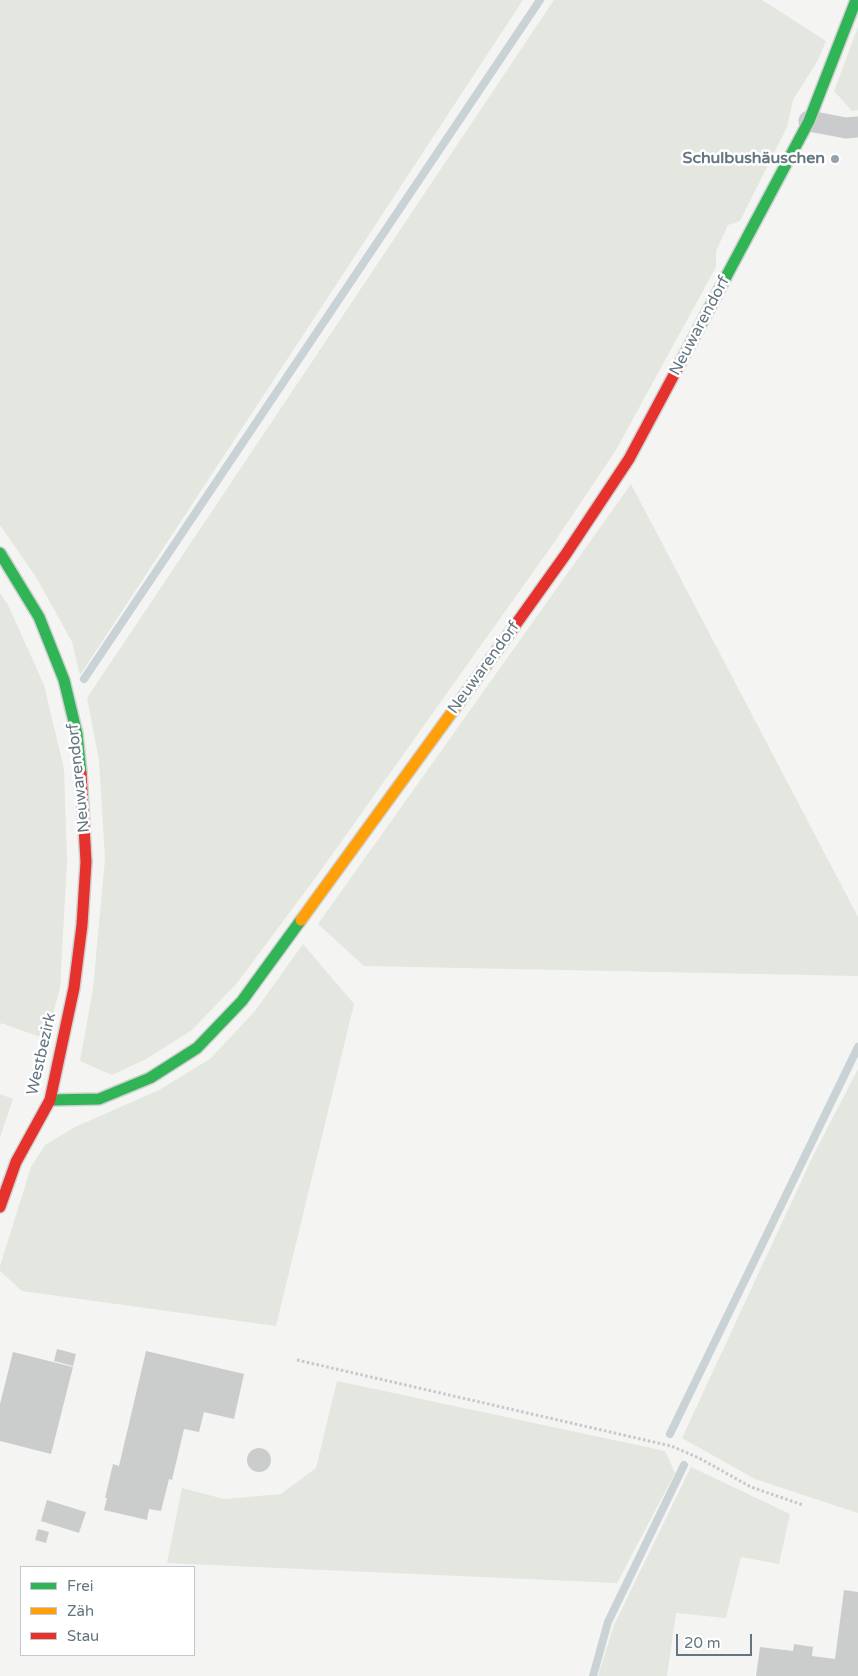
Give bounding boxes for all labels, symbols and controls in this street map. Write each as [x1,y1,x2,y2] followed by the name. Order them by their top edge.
[683,149,825,169] place label: Schulbushäuschen
[829,153,841,165] marker: Schulbushäuschen
[666,273,734,379] street label: Neuwarendorf
[444,618,524,718] street label: Neuwarendorf
[64,722,94,834] street label: Neuwarendorf
[23,1011,61,1097] street label: Westbezirk
[20,1566,195,1656] legend
[67,1577,93,1595] text: Frei
[67,1602,94,1620] text: Zäh
[678,1624,754,1656] scale bar
[67,1627,99,1645] text: Stau
[684,1634,721,1652] text: 20 m

